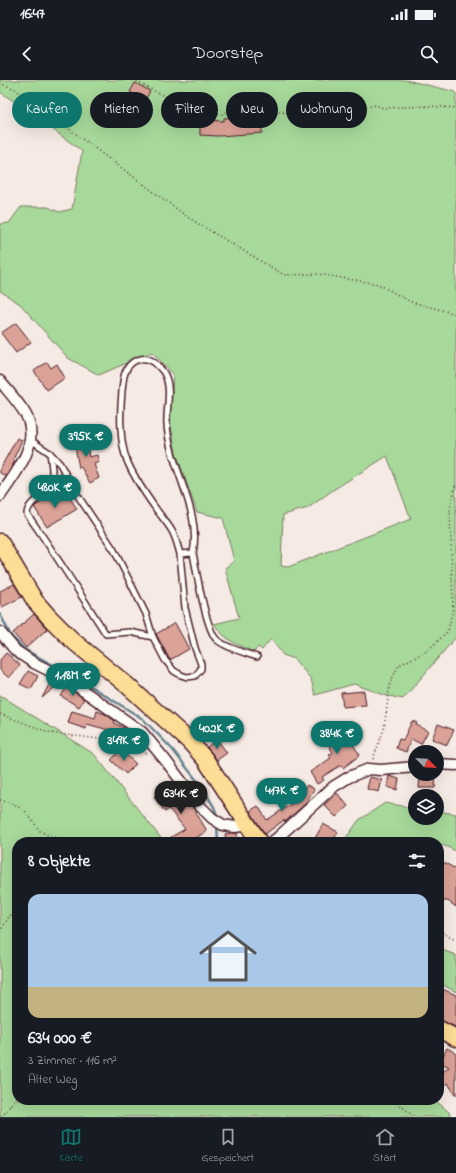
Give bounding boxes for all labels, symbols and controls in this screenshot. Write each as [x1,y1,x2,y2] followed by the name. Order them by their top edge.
[20,3,45,25] text: 16:47
[193,41,263,67] text: Doorstep
[16,43,38,65] icon: back
[418,43,440,65] icon: search
[12,92,82,128] chip: Kaufen
[90,92,153,128] chip: Mieten
[161,92,218,128] chip: Filter
[226,92,278,128] chip: Neu
[286,92,367,128] chip: Wohnung
[53,424,119,458] pin: 395K €
[68,427,104,446] text: 395K €
[22,475,88,509] pin: 480K €
[38,478,72,497] text: 480K €
[36,663,110,697] pin: 1.18M €
[55,666,91,685] text: 1.18M €
[184,716,250,750] pin: 402K €
[199,719,235,738] text: 402K €
[304,721,370,755] pin: 384K €
[320,724,354,743] text: 384K €
[91,728,157,762] pin: 349K €
[107,731,141,750] text: 349K €
[408,745,444,781] north arrow
[408,745,444,825] map controls
[249,778,315,812] pin: 417K €
[148,781,214,815] pin: 634K €
[265,781,299,800] text: 417K €
[163,784,199,803] text: 634K €
[408,789,444,825] button: layers
[28,849,90,874] text: 8 Objekte
[406,850,428,872] icon: filters
[192,920,264,992] icon: home
[28,1026,92,1051] text: 634 000 €
[28,1051,117,1070] text: 3 Zimmer · 116 m²
[28,1070,77,1089] text: Alter Weg
[59,1126,83,1166] tab: Karte
[202,1126,254,1166] tab: Gespeichert
[373,1126,397,1166] tab: Start

